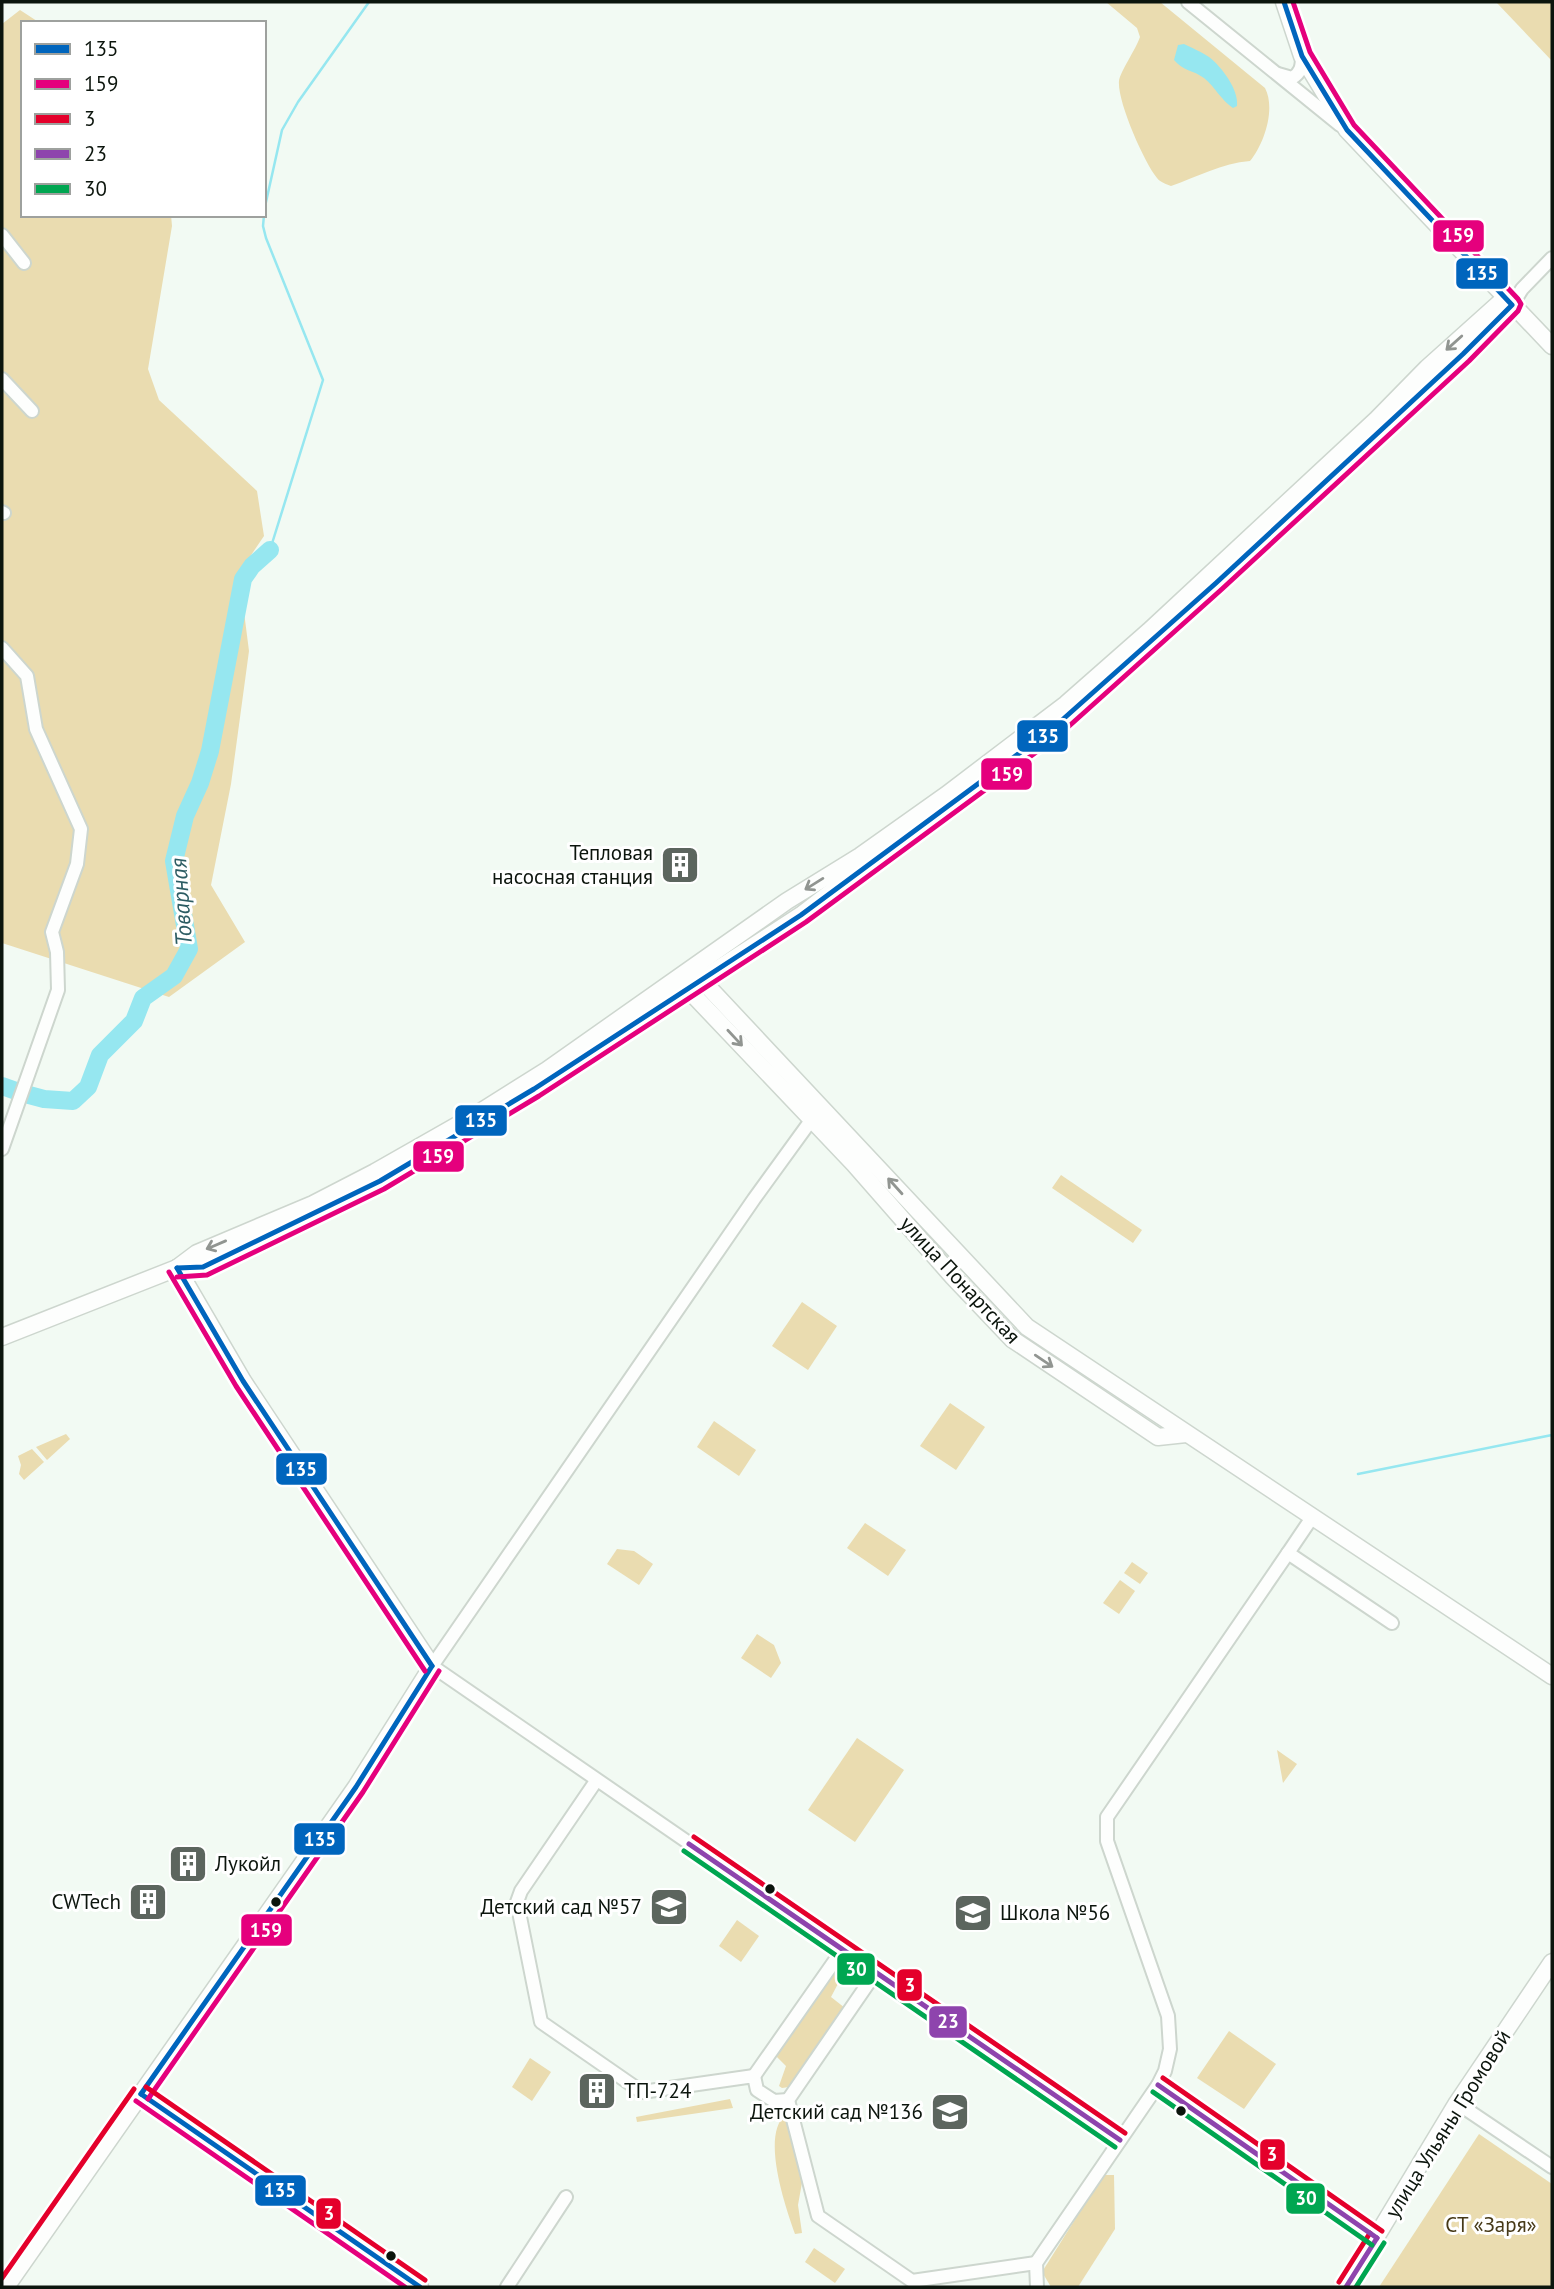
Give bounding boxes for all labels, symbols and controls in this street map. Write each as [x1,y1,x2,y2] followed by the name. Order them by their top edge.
[21,21,266,217] legend
[84,35,118,62] text: 135
[84,70,118,97] text: 159
[84,105,95,132] text: 3
[84,140,107,167] text: 23
[84,175,107,202] text: 30
[1432,219,1485,253] line badge: 159
[1442,223,1474,247] text: 159
[1455,257,1509,290] line badge: 135
[1466,261,1498,285] text: 135
[1445,335,1463,351] one-way arrow
[1016,719,1069,753] line badge: 135
[1027,724,1059,748] text: 135
[980,757,1033,791] line badge: 159
[991,762,1023,786] text: 159
[492,839,653,890] place label: Тепловая насосная станция
[659,844,701,886] building icon: Тепловая насосная станция
[163,857,198,947] water label: Товарная
[805,877,824,892] one-way arrow
[727,1029,744,1046] one-way arrow
[454,1104,508,1137] line badge: 135
[465,1108,497,1132] text: 135
[412,1140,465,1173] line badge: 159
[422,1144,454,1168] text: 159
[888,1178,904,1196] one-way arrow
[894,1210,1026,1349] street label: улица Понартская
[206,1239,228,1252] one-way arrow
[1034,1354,1053,1368] one-way arrow
[275,1452,328,1486] line badge: 135
[285,1457,317,1481] text: 135
[293,1822,346,1856] line badge: 135
[304,1827,336,1851] text: 135
[167,1843,209,1885] building icon: Лукойл
[214,1850,281,1877] place label: Лукойл
[127,1881,169,1923] building icon: CWTech
[763,1882,777,1896] unlabelled marker
[648,1886,690,1928] school or university icon: Детский сад №57
[51,1888,121,1915] place label: CWTech
[952,1892,994,1934] school or university icon: Школа №56
[480,1893,642,1920] place label: Детский сад №57
[269,1895,283,1909] unlabelled marker
[1000,1899,1110,1926] place label: Школа №56
[240,1913,293,1947] line badge: 159
[250,1918,282,1942] text: 159
[836,1952,876,1986] line badge: 30
[845,1957,867,1981] text: 30
[896,1968,923,2002] line badge: 3
[905,1973,915,1997] text: 3
[928,2005,968,2039] line badge: 23
[937,2009,959,2033] text: 23
[1379,2025,1516,2223] street label: улица Ульяны Громовой
[576,2070,618,2112] building icon: ТП-724
[624,2077,691,2104] place label: ТП-724
[929,2091,971,2133] school or university icon: Детский сад №136
[750,2098,923,2125] place label: Детский сад №136
[1174,2104,1188,2118] unlabelled marker
[1259,2138,1286,2171] line badge: 3
[1267,2142,1277,2166] text: 3
[254,2174,307,2207] line badge: 135
[264,2178,296,2202] text: 135
[1285,2182,1326,2215] line badge: 30
[1295,2186,1317,2210] text: 30
[315,2197,342,2230] line badge: 3
[324,2201,334,2225] text: 3
[1445,2211,1537,2238] park label: СТ «Заря»
[384,2249,398,2263] unlabelled marker

